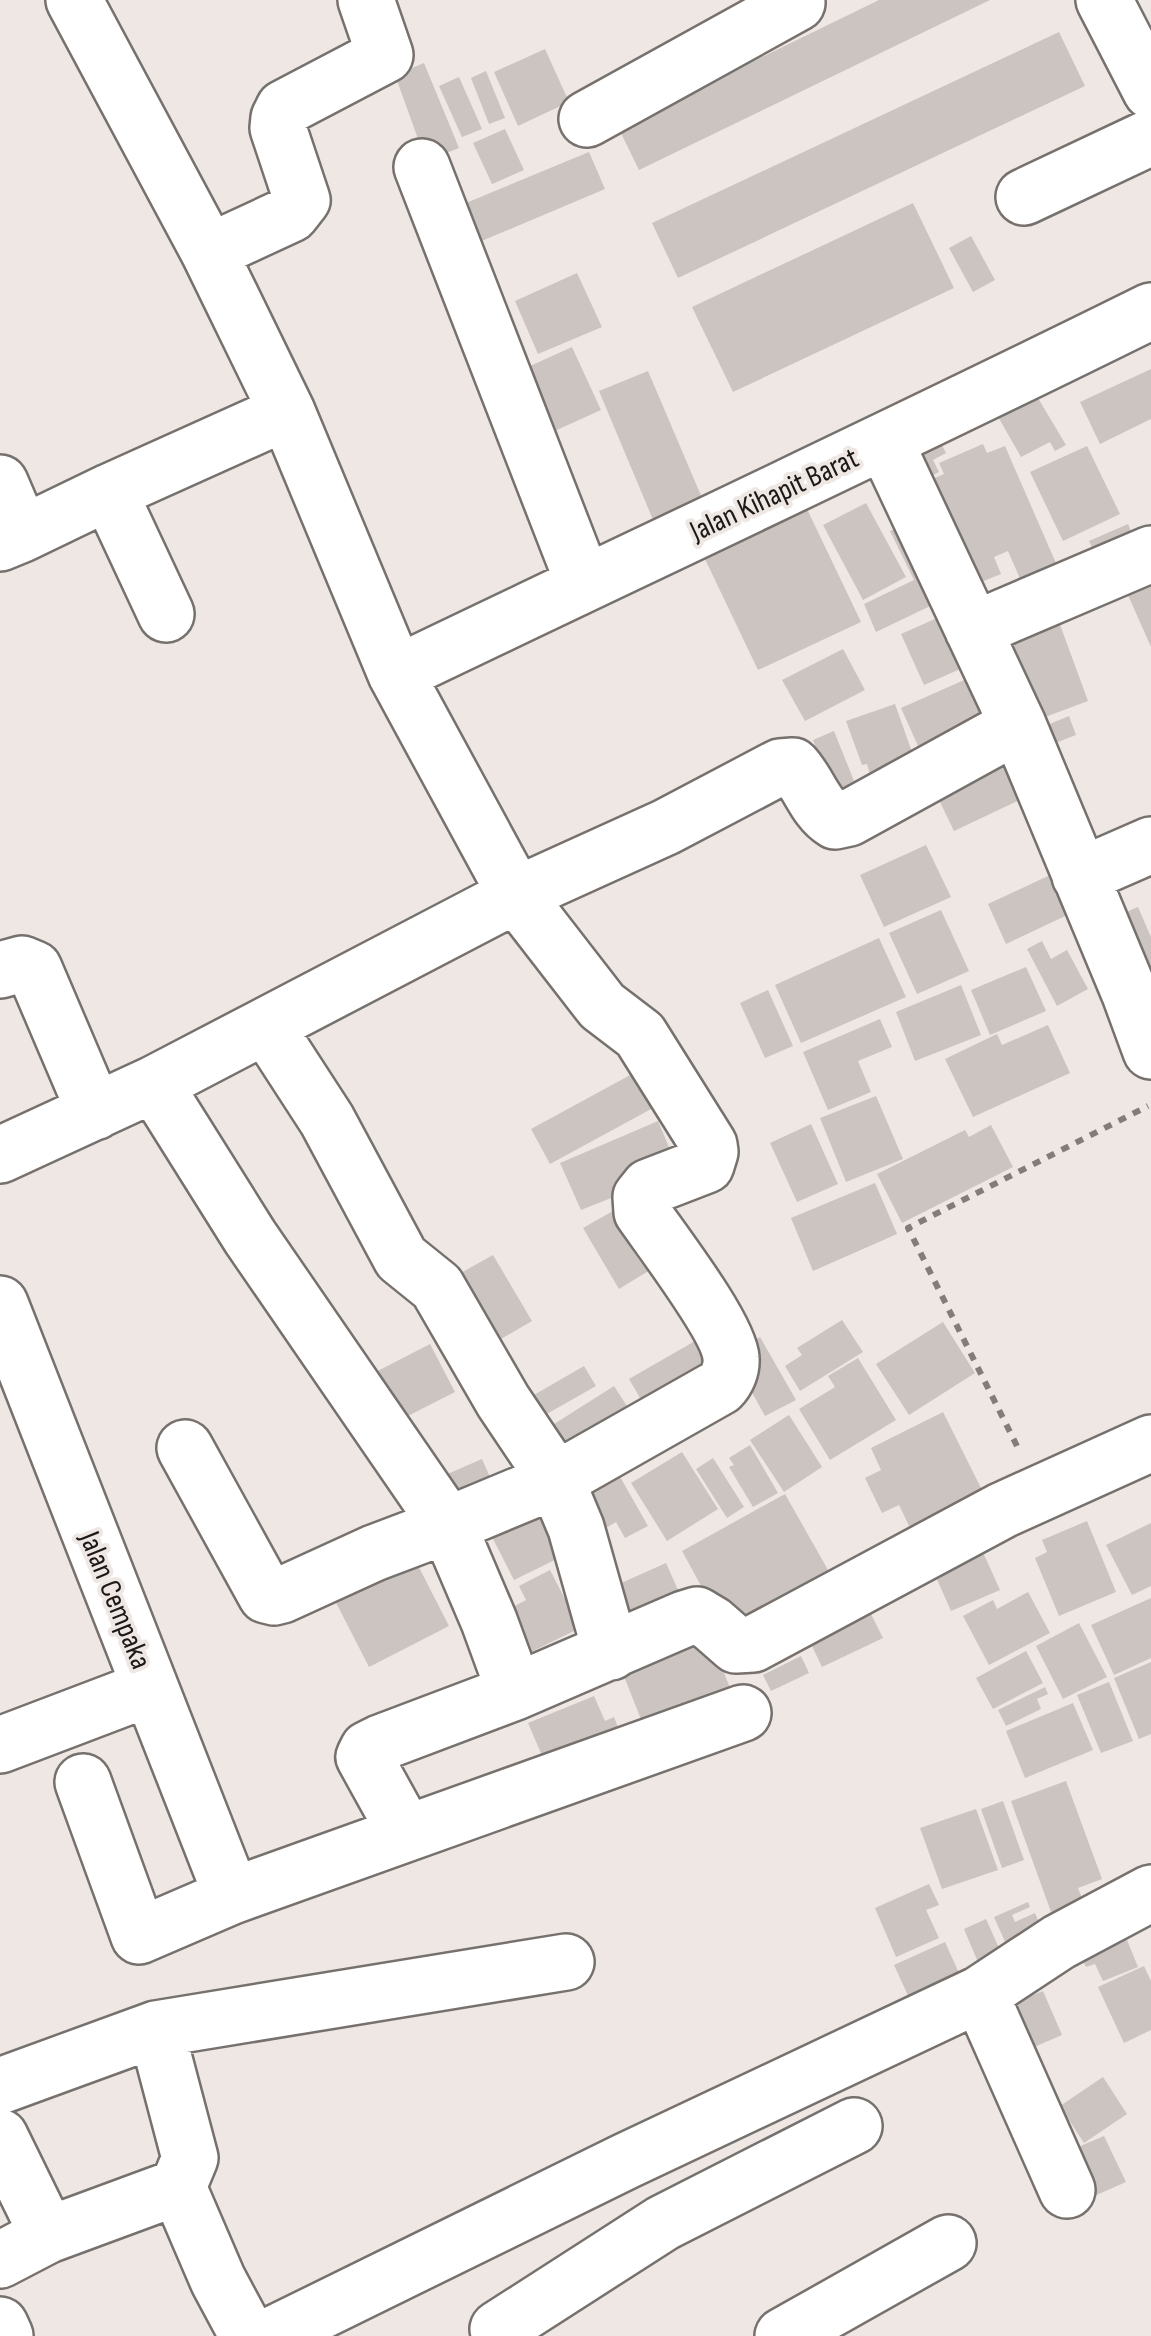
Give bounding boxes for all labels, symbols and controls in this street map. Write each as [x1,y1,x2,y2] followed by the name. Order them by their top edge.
[684,440,864,550] street label: Jalan Kihapit Barat
[71,1525,159,1674] street label: Jalan Cempaka

